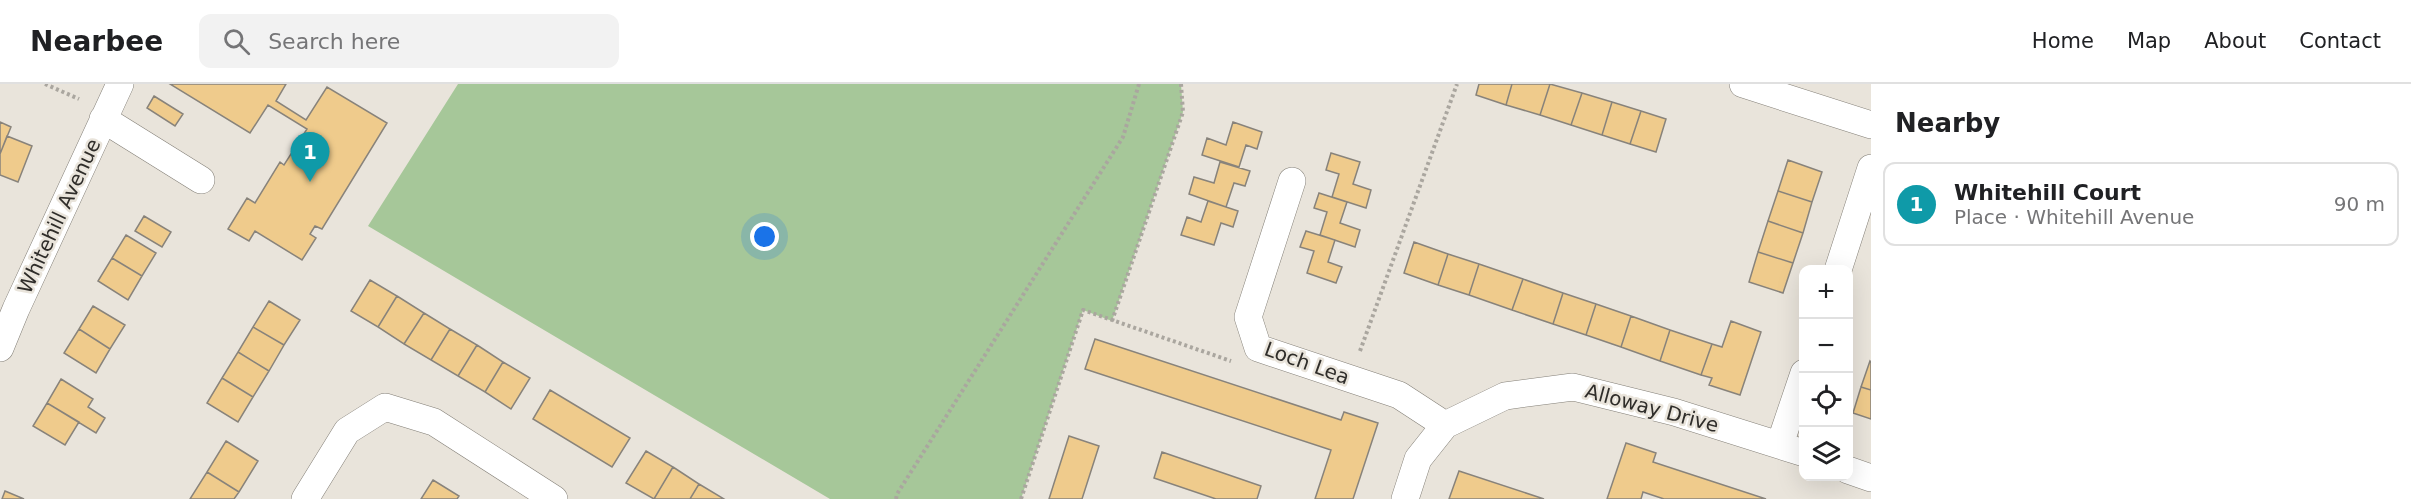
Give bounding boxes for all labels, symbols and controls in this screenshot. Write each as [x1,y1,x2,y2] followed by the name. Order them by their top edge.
[199,14,619,68] search box
[30,25,163,58] text: Nearbee
[220,25,253,58] icon: search
[268,29,400,54] text: Search here
[2032,29,2094,53] text: Home
[2127,29,2171,53] text: Map
[2204,29,2266,53] text: About
[2299,29,2381,53] text: Contact
[1895,108,2000,138] text: Nearby
[290,132,330,182] pin: 1
[13,135,105,297] street label: Whitehill Avenue
[1954,180,2141,205] text: Whitehill Court
[1910,192,1923,216] text: 1
[2334,192,2385,216] text: 90 m
[1954,205,2194,229] text: Place · Whitehill Avenue
[750,222,779,251] your location
[1799,265,1853,481] map controls
[1799,265,1853,319] button: +
[1799,319,1853,373] button: −
[1261,337,1353,389] street label: Loch Lea
[1799,373,1853,427] button: locate
[1583,379,1721,437] street label: Alloway Drive
[1799,427,1853,481] button: layers

